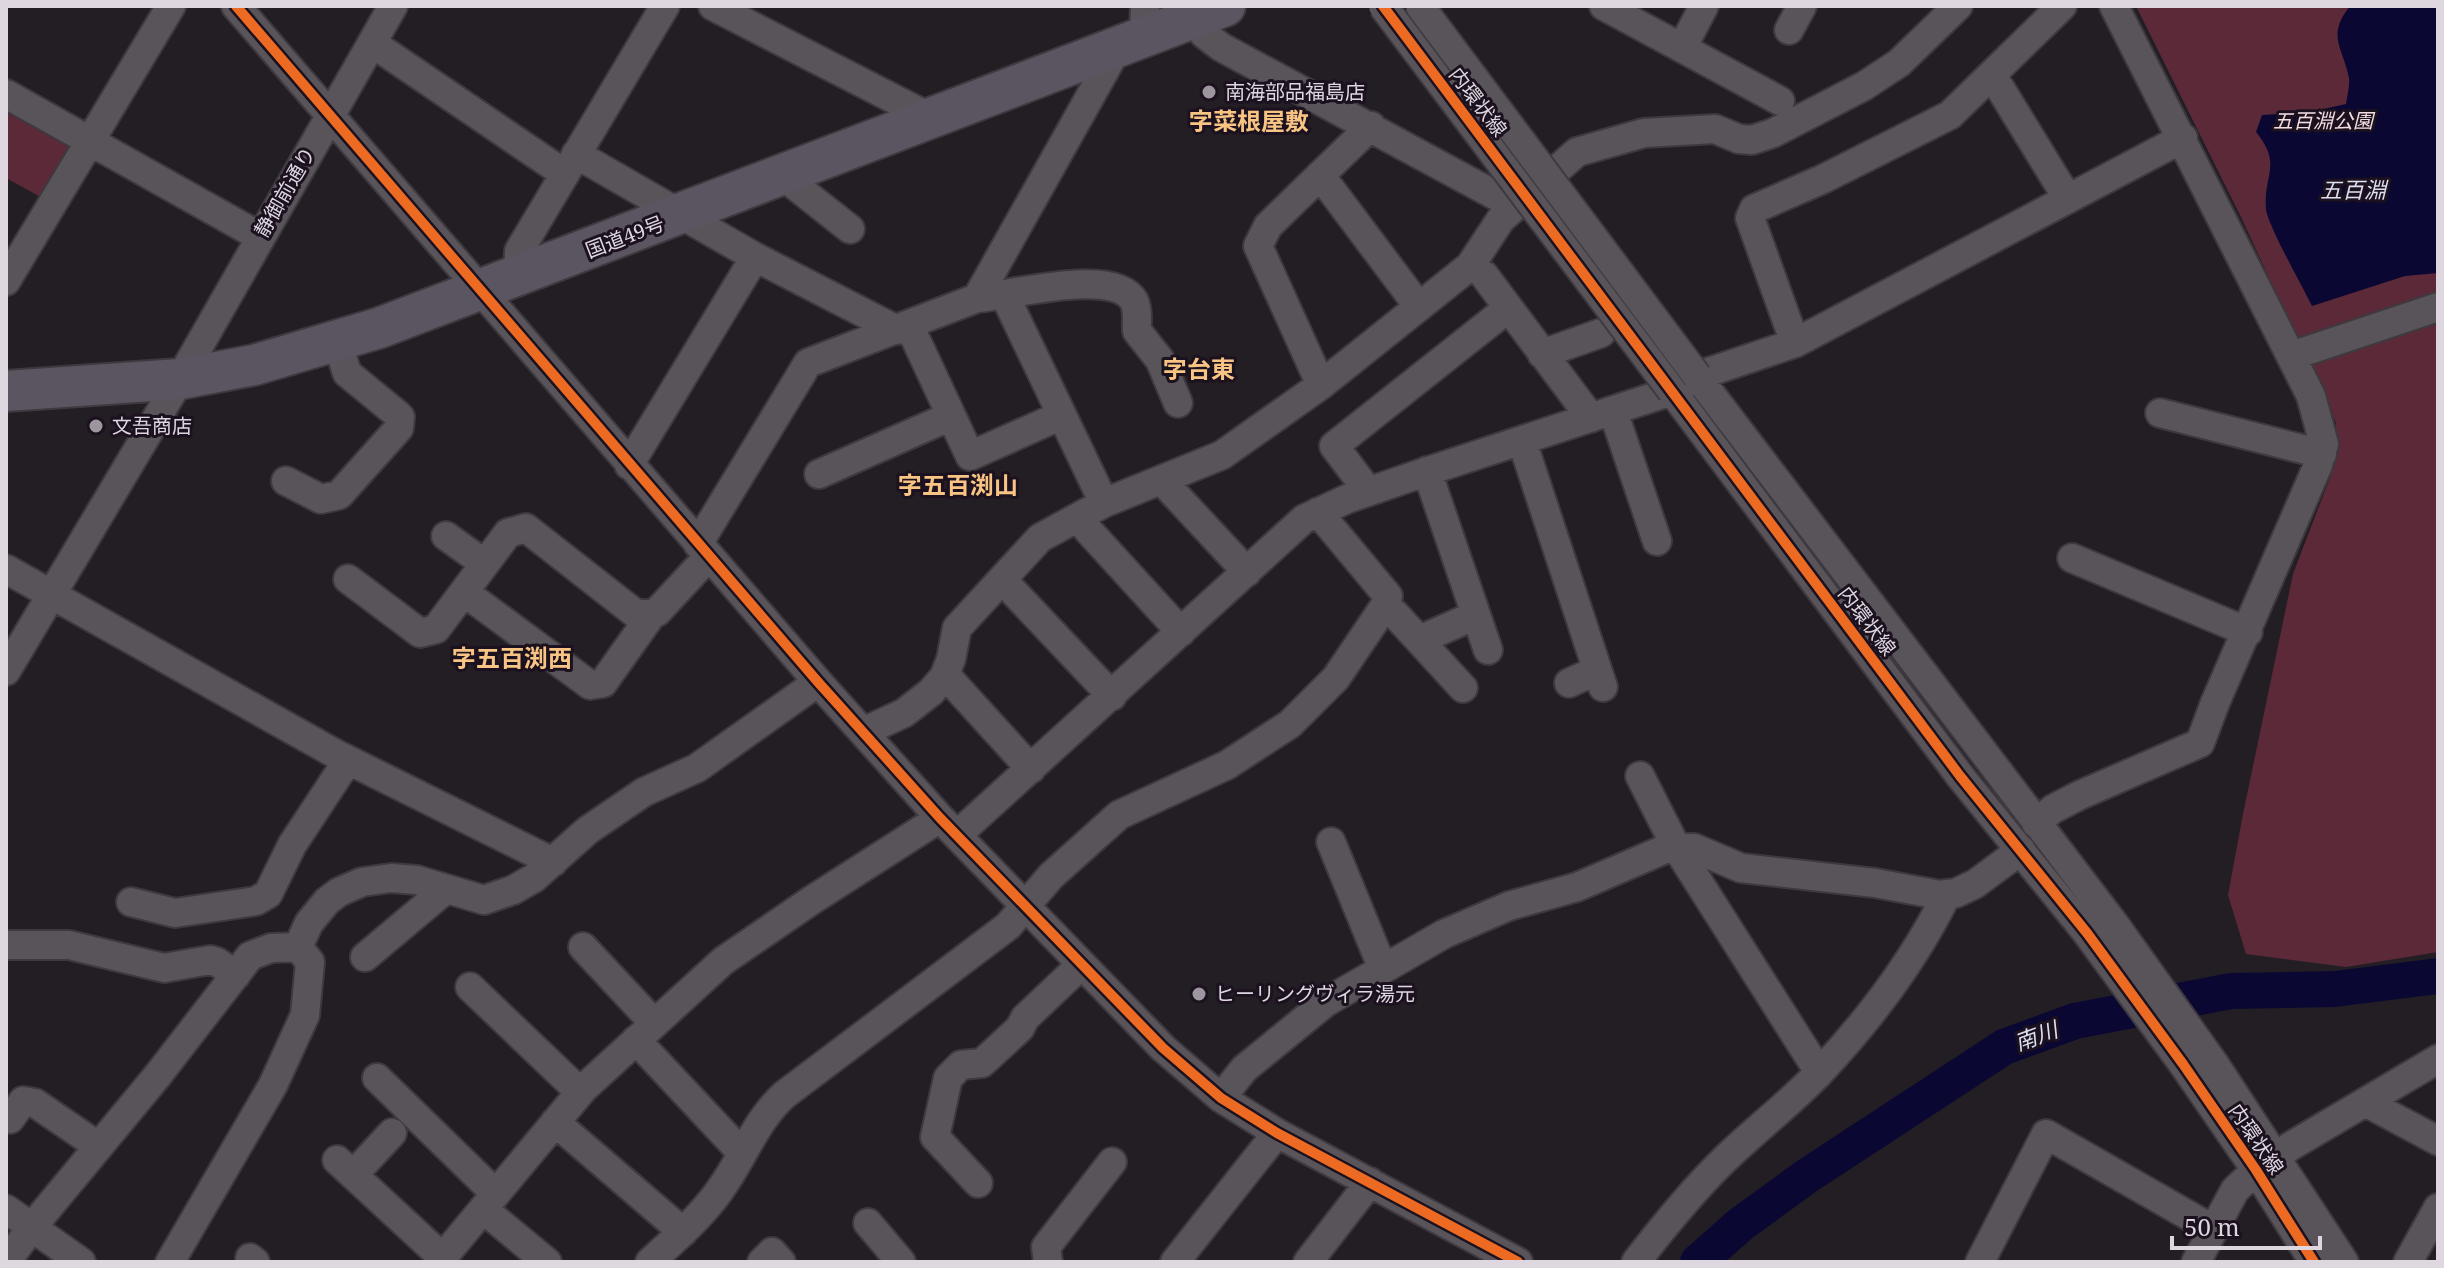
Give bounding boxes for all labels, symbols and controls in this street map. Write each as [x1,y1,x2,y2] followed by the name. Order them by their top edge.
[1444,62,1513,142] street label: 内環状線
[1225,78,1365,105] place label: 南海部品福島店
[1200,83,1218,101] marker: 南海部品福島店
[1189,104,1309,137] district label: 字菜根屋敷
[2273,107,2376,134] park label: 五百淵公園
[248,142,321,242] street label: 静御前通り
[2320,174,2389,204] water label: 五百淵
[582,209,668,264] street label: 国道49号
[1163,352,1235,385] district label: 字台東
[112,412,192,439] place label: 文吾商店
[87,417,105,435] marker: 文吾商店
[898,468,1018,501] district label: 字五百渕山
[1833,581,1902,661] street label: 内環状線
[452,641,572,674] district label: 字五百渕西
[1215,980,1415,1007] place label: ヒーリングヴィラ湯元
[1190,985,1208,1003] marker: ヒーリングヴィラ湯元
[2010,1013,2063,1057] water label: 南川
[2223,1098,2290,1179] street label: 内環状線
[2172,1200,2320,1250] scale bar
[2184,1210,2240,1243] text: 50 m

